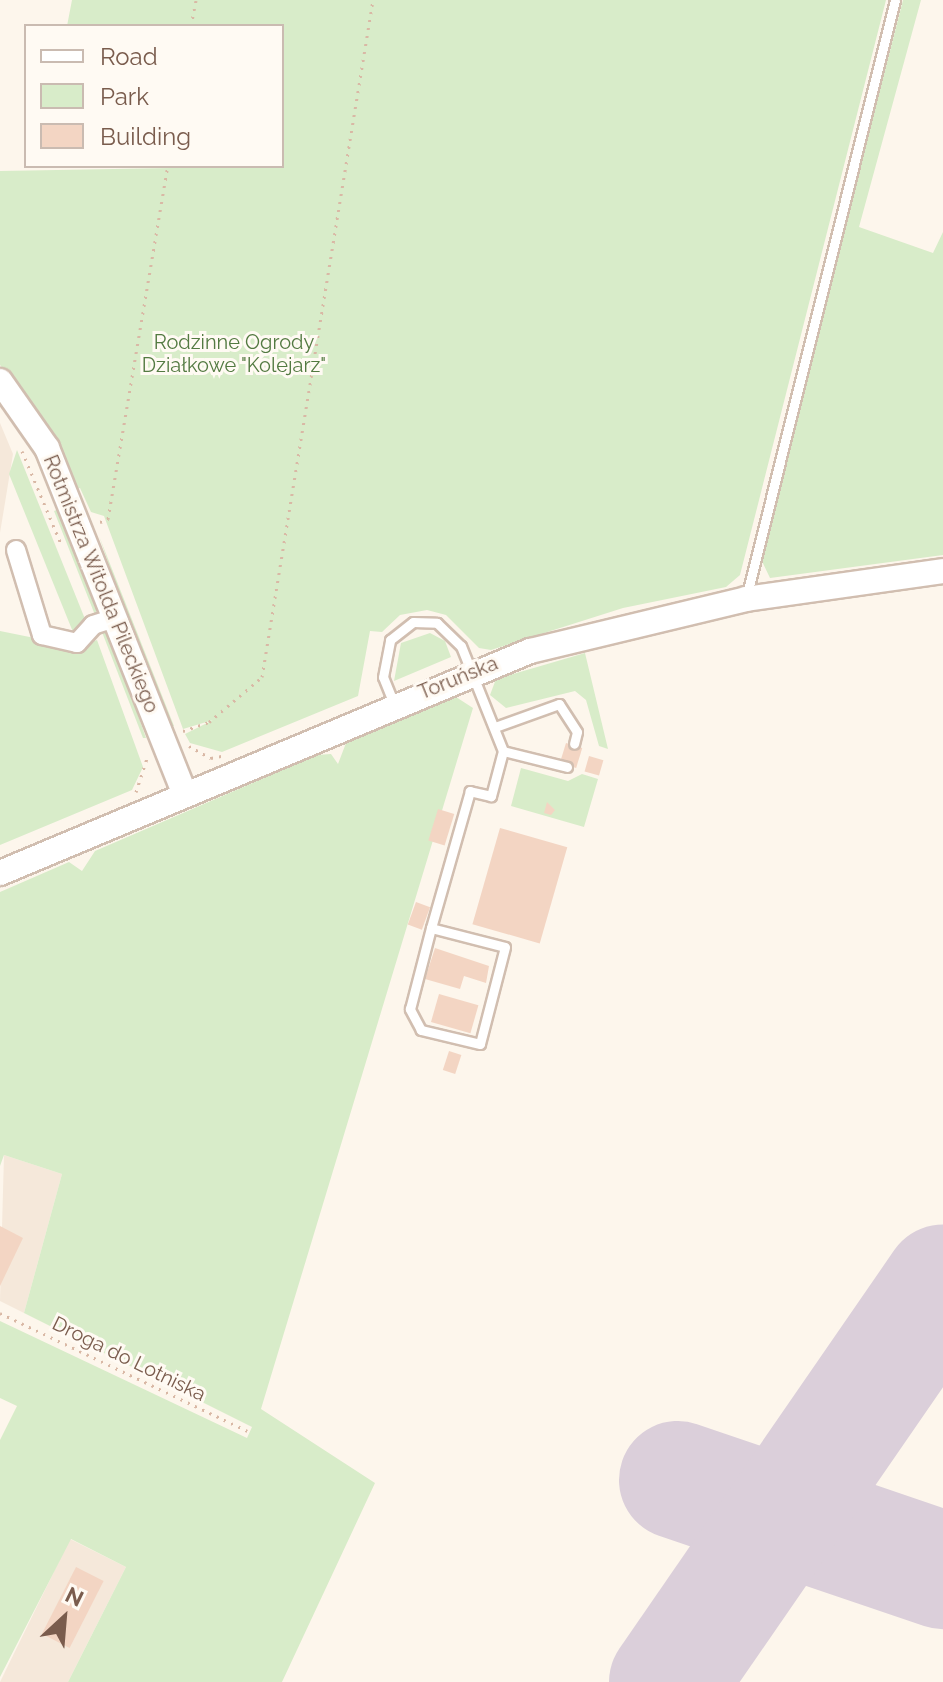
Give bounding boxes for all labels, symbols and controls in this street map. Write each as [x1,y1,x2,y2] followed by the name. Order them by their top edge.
[24,24,284,168] legend
[100,42,158,71] text: Road
[100,82,149,111] text: Park
[100,122,191,151] text: Building
[142,330,326,377] park label: Rodzinne Ogrody Działkowe "Kolejarz"
[38,451,164,717] street label: Rotmistrza Witolda Pileckiego
[415,651,501,705] street label: Toruńska
[48,1311,210,1407] street label: Droga do Lotniska
[24,1578,104,1658] north arrow
[61,1581,88,1612] text: N

